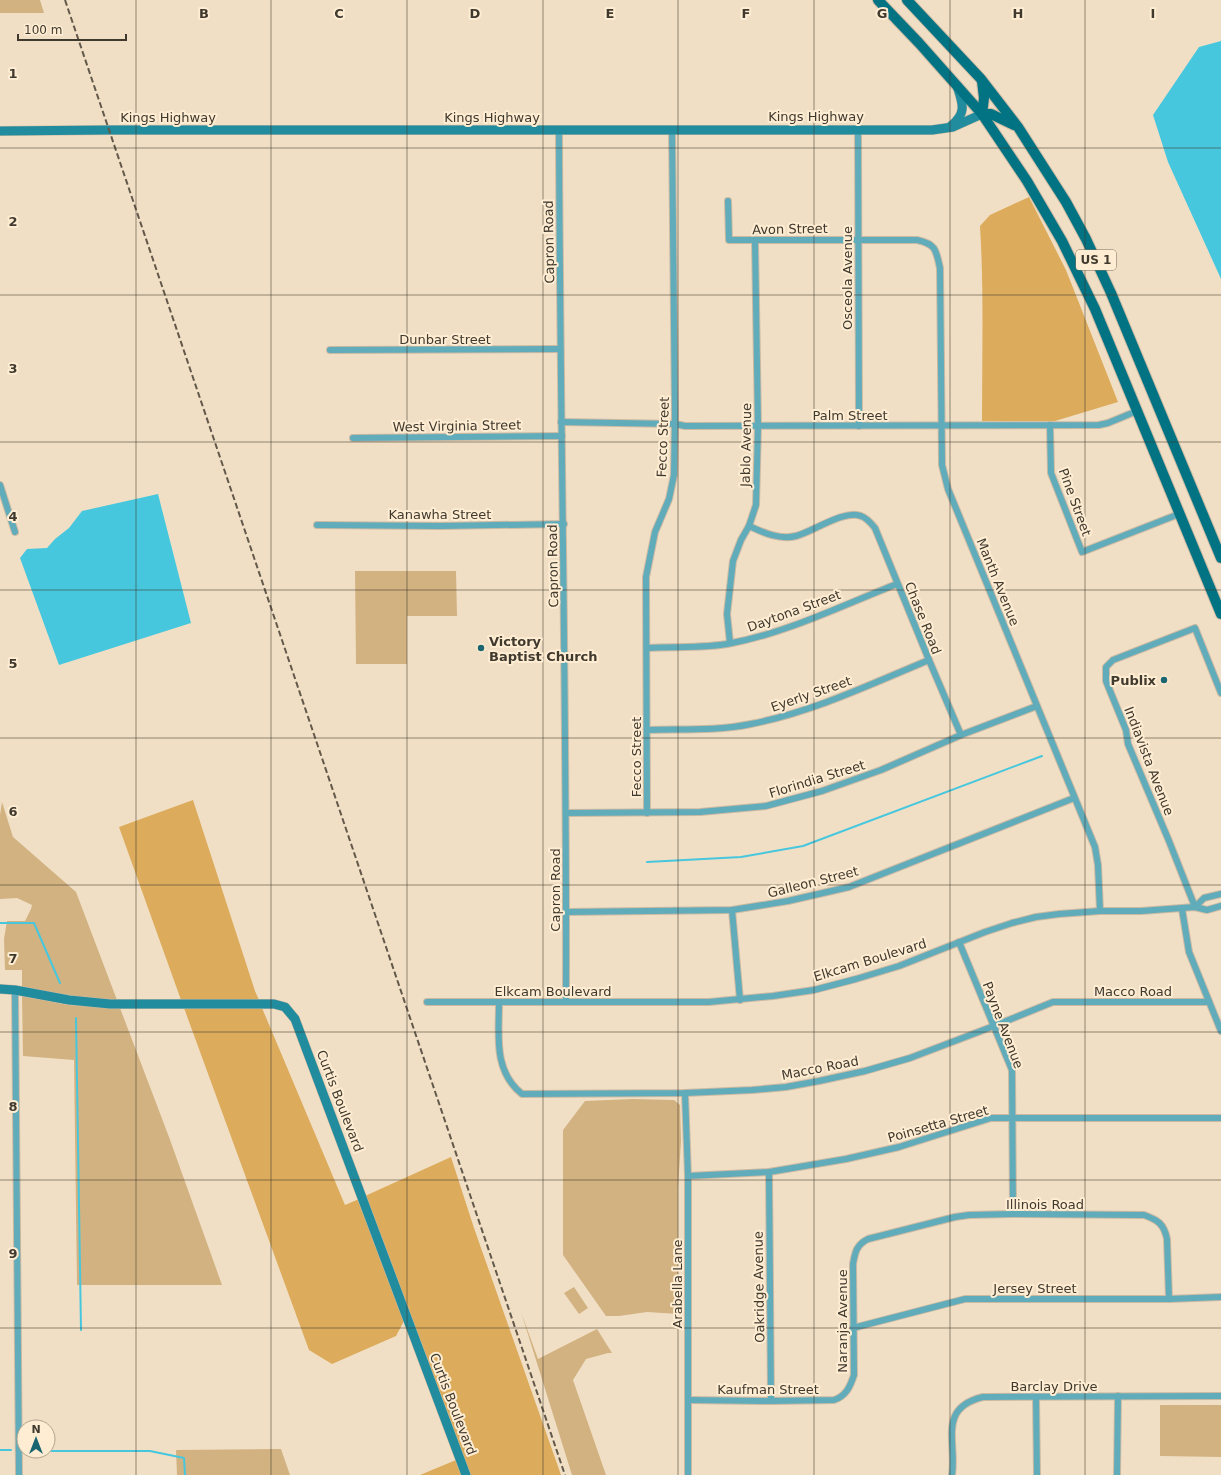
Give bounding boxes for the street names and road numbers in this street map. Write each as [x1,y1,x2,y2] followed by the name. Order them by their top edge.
[768,109,864,124] street label: Kings Highway
[120,110,216,125] street label: Kings Highway
[444,110,540,125] street label: Kings Highway
[541,200,557,284] street label: Capron Road
[752,221,828,237] street label: Avon Street
[840,226,855,330] street label: Osceola Avenue
[1076,250,1116,270] road number: US 1
[399,332,491,347] street label: Dunbar Street
[654,396,672,478] street label: Fecco Street
[738,403,754,488] street label: Jablo Avenue
[812,408,888,423] street label: Palm Street
[393,417,521,435] street label: West Virginia Street
[1056,466,1094,538] street label: Pine Street
[389,507,491,522] street label: Kanawha Street
[545,524,561,608] street label: Capron Road
[974,536,1022,628] street label: Manth Avenue
[902,580,944,656] street label: Chase Road
[745,587,843,635] street label: Daytona Street
[769,673,853,715] street label: Eyerly Street
[1121,704,1177,818] street label: Indiavista Avenue
[629,717,644,797] street label: Fecco Street
[767,757,867,801] street label: Florindia Street
[548,848,563,932] street label: Capron Road
[766,863,860,901] street label: Galleon Street
[812,936,928,984] street label: Elkcam Boulevard
[980,980,1026,1070] street label: Payne Avenue
[494,984,612,999] street label: Elkcam Boulevard
[1094,984,1172,999] street label: Macco Road
[314,1048,366,1154] street label: Curtis Boulevard
[780,1053,860,1083] street label: Macco Road
[886,1102,990,1146] street label: Poinsetta Street
[1006,1197,1084,1212] street label: Illinois Road
[751,1231,767,1343] street label: Oakridge Avenue
[670,1239,685,1329] street label: Arabella Lane
[835,1269,850,1373] street label: Naranja Avenue
[992,1281,1077,1296] street label: Jersey Street
[427,1351,479,1457] street label: Curtis Boulevard
[1010,1379,1098,1394] street label: Barclay Drive
[717,1382,819,1397] street label: Kaufman Street

